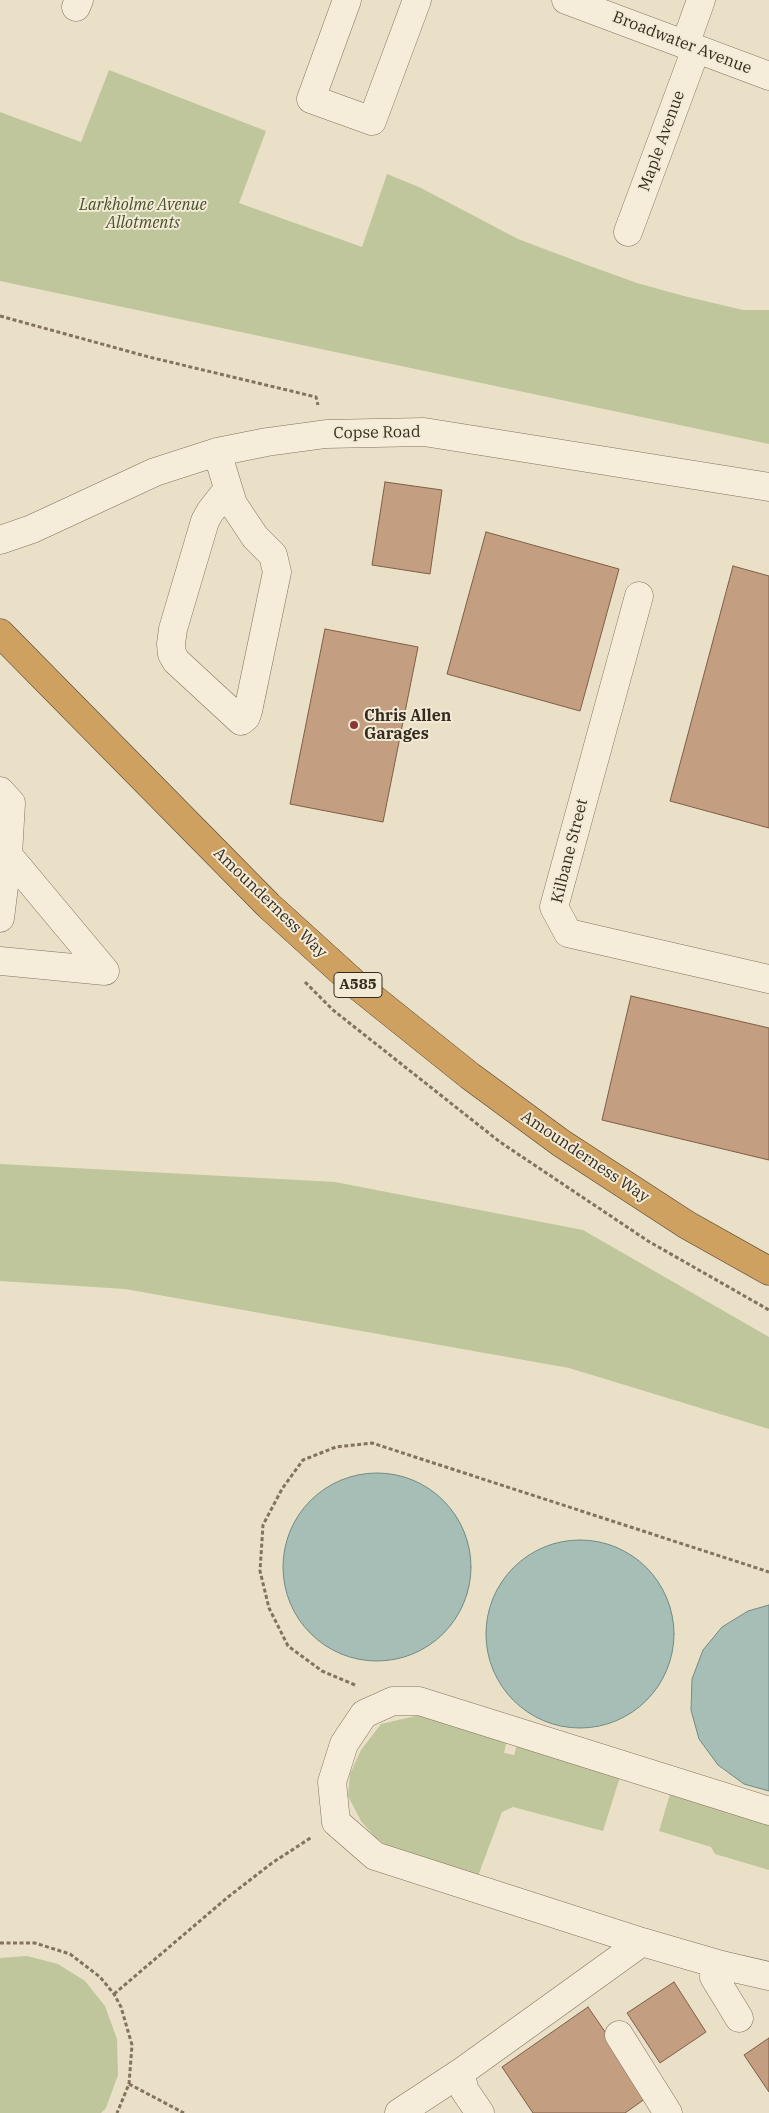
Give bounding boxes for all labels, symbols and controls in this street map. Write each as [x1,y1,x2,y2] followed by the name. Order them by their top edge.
[610,8,754,78] street label: Broadwater Avenue
[635,88,689,194] street label: Maple Avenue
[79,195,207,233] park label: Larkholme Avenue Allotments
[333,423,421,443] street label: Copse Road
[364,706,451,744] place label: Chris Allen Garages
[348,719,360,731] marker: Chris Allen Garages
[548,797,592,905] street label: Kilbane Street
[209,844,331,962] street label: Amounderness Way
[334,972,382,998] road number: A585
[517,1107,653,1207] street label: Amounderness Way

